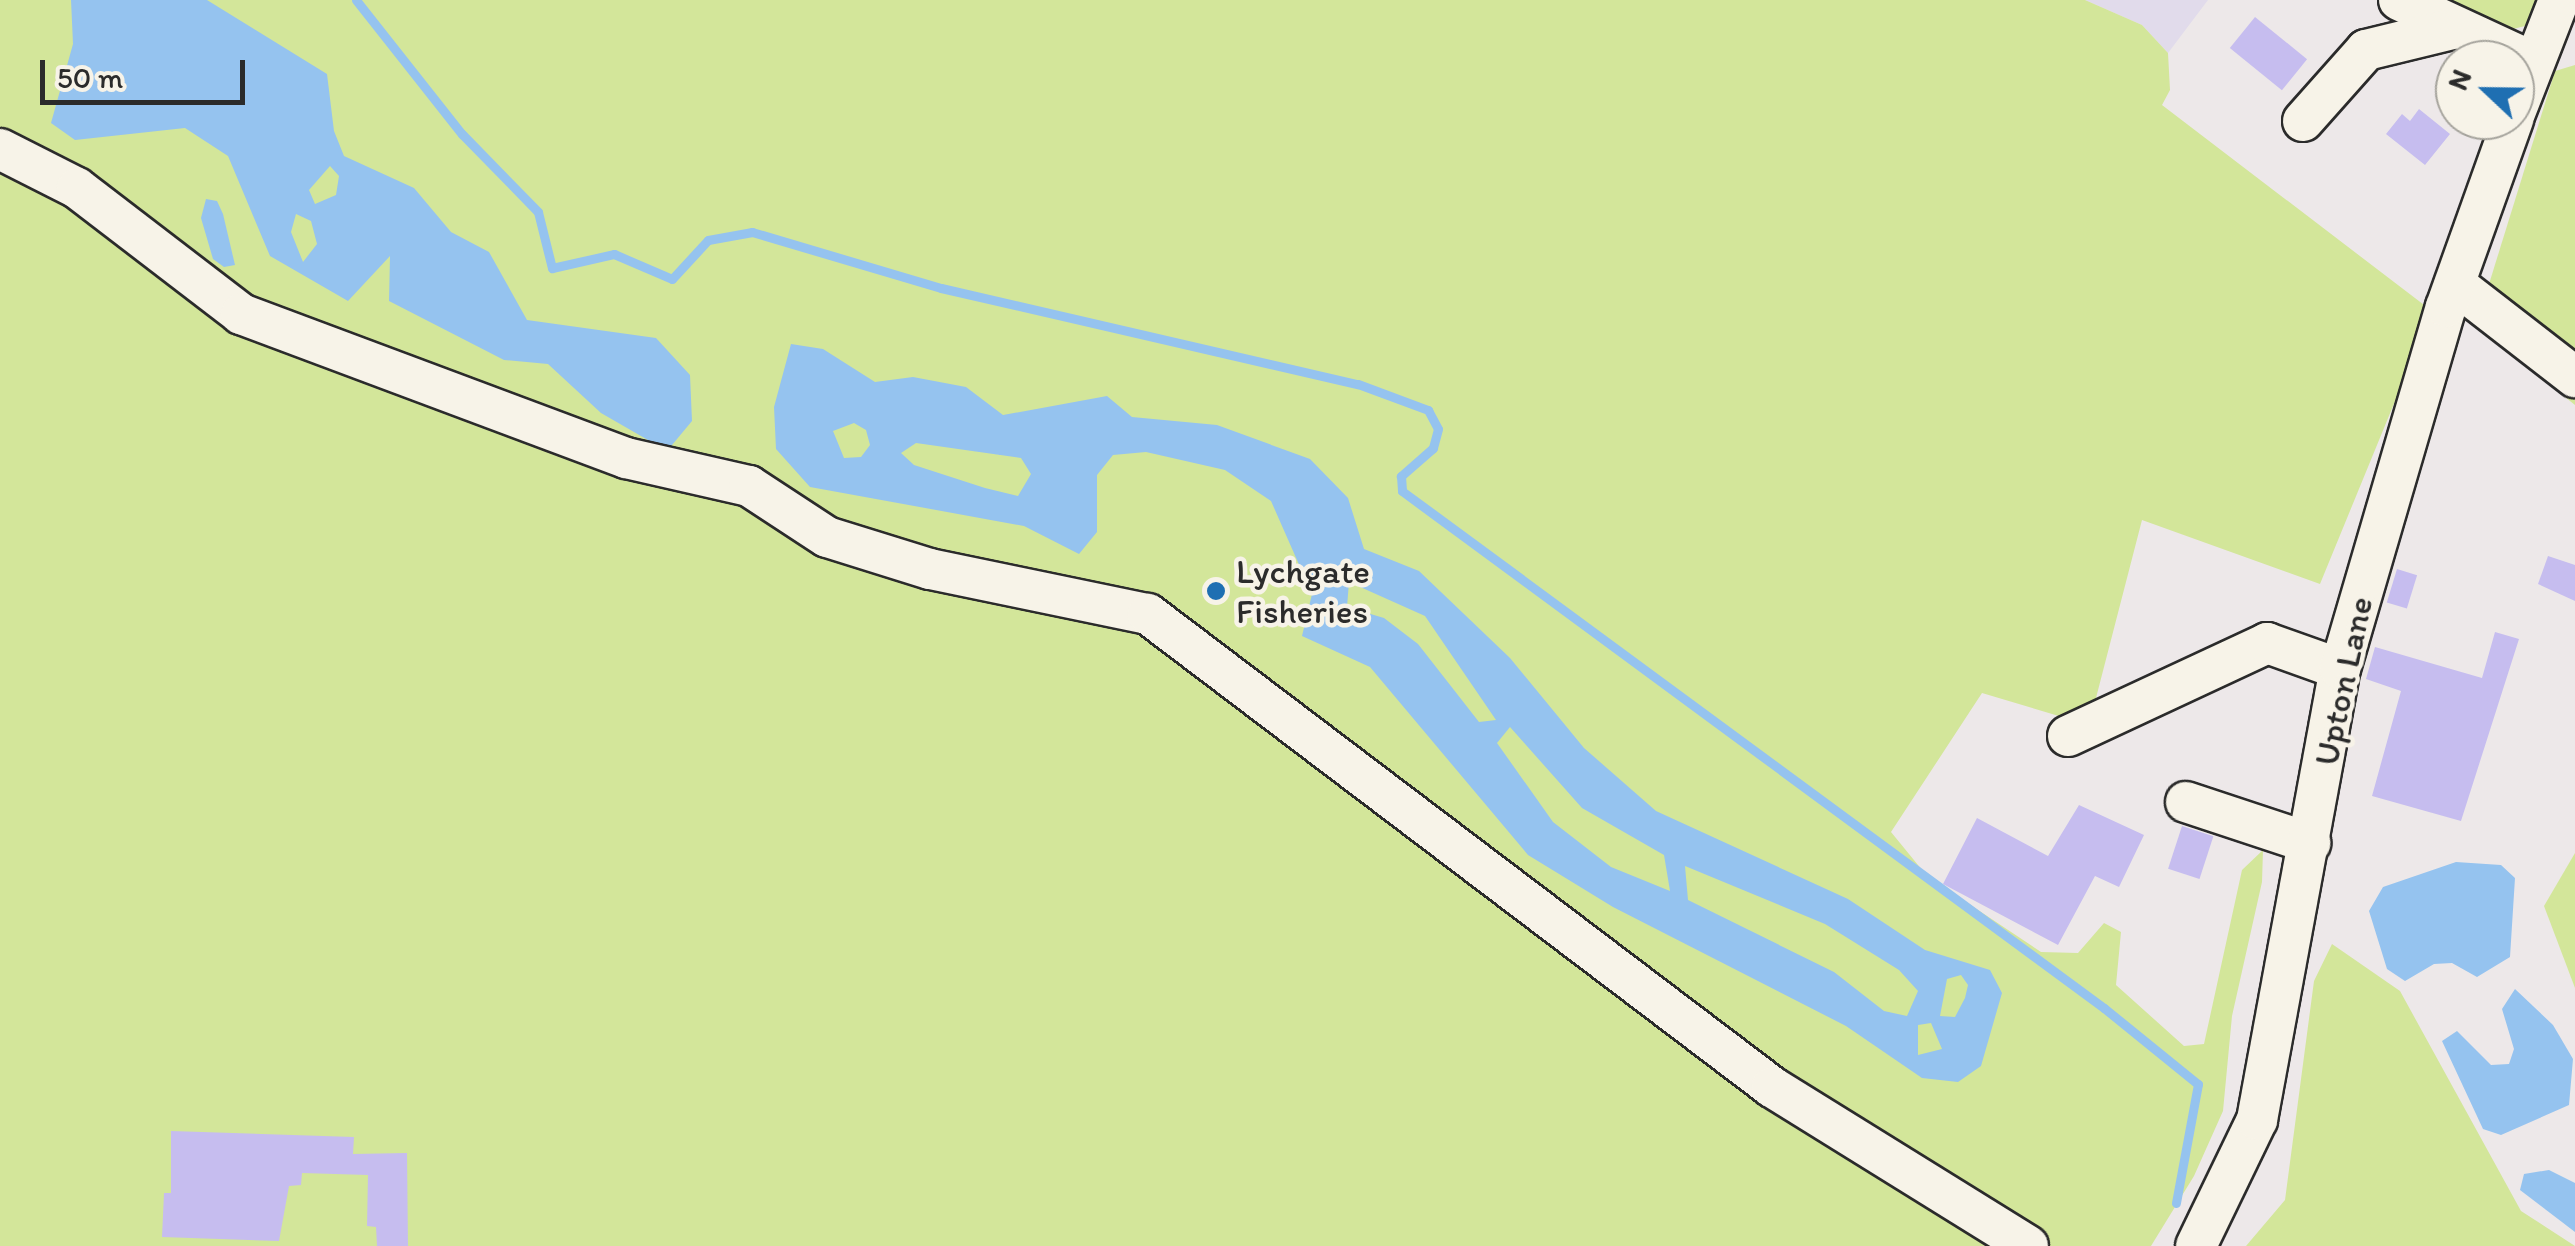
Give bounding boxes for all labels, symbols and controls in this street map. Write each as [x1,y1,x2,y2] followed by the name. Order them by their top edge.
[45,40,250,102] scale bar
[2435,40,2535,140] north arrow
[57,59,123,96] text: 50 m
[2440,64,2478,95] text: N
[1236,550,1370,632] place label: Lychgate Fisheries
[1205,580,1227,602] marker: Lychgate Fisheries
[2304,592,2382,770] street label: Upton Lane

